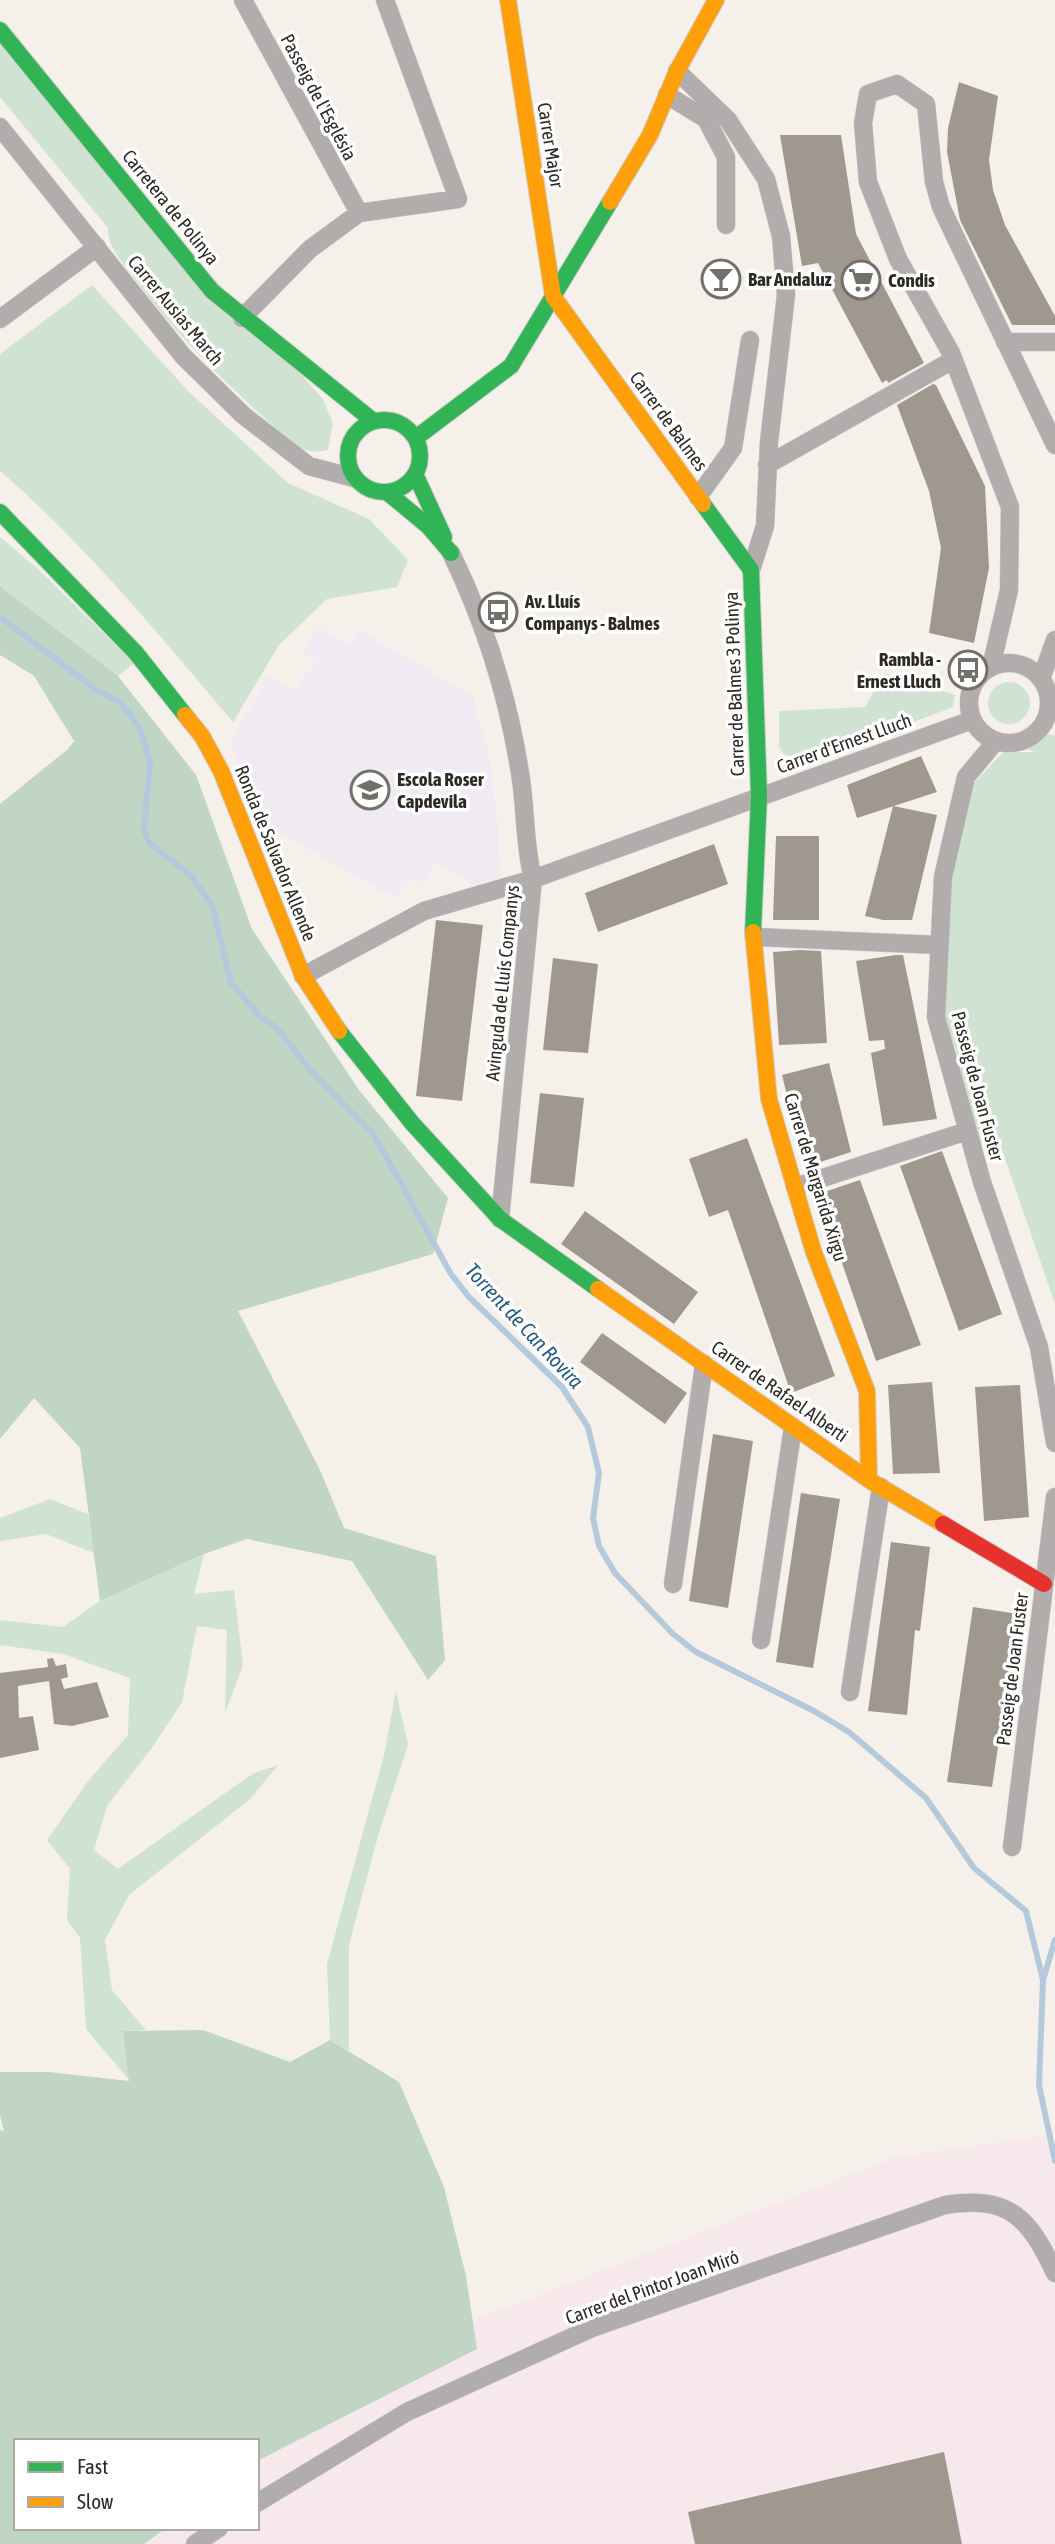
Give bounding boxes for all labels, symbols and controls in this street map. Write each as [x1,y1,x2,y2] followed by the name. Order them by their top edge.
[276,30,362,164] street label: Passeig de l'Església
[533,101,569,190] street label: Carrer Major
[118,145,224,269] street label: Carretera de Polinya
[124,251,228,369] street label: Carrer Ausias March
[700,258,742,300] bar icon: Bar Andaluz
[840,259,882,301] supermarket icon: Condis
[748,268,832,290] place label: Bar Andaluz
[888,269,935,291] place label: Condis
[626,367,713,475] street label: Carrer de Balmes
[524,590,660,634] place label: Av. Lluís Companys - Balmes
[477,591,519,633] bus stop icon: Av. Lluís Companys - Balmes
[720,591,748,777] street label: Carrer de Balmes 3 Polinya
[857,648,941,692] place label: Rambla - Ernest Lluch
[947,649,989,691] bus stop icon: Rambla - Ernest Lluch
[774,708,914,778] street label: Carrer d'Ernest Lluch
[231,762,321,944] street label: Ronda de Salvador Allende
[397,768,484,812] place label: Escola Roser Capdevila
[349,769,391,811] school or university icon: Escola Roser Capdevila
[481,884,523,1082] street label: Avinguda de Lluís Companys
[947,1009,1009,1163] street label: Passeig de Joan Fuster
[780,1090,852,1264] street label: Carrer de Margarida Xirgu
[461,1258,589,1393] water label: Torrent de Can Rovira
[708,1336,852,1446] street label: Carrer de Rafael Alberti
[992,1591,1032,1747] street label: Passeig de Joan Fuster
[562,2245,742,2329] street label: Carrer del Pintor Joan Miró
[14,2439,259,2530] legend
[77,2454,108,2478] text: Fast
[77,2489,114,2513] text: Slow

